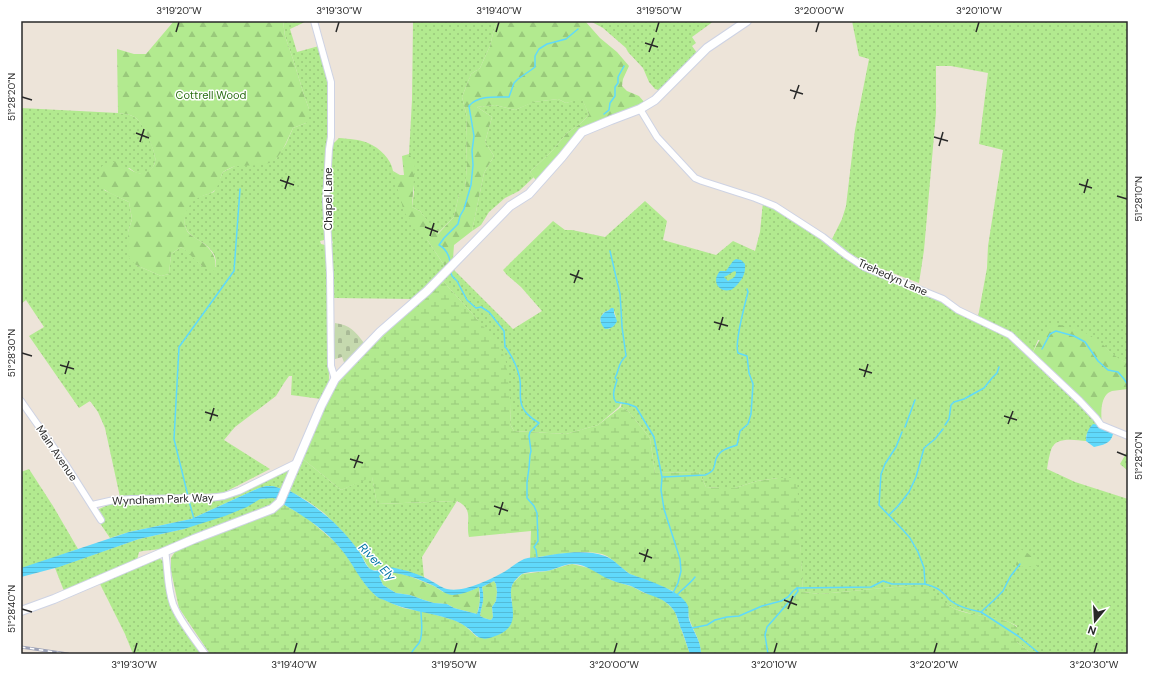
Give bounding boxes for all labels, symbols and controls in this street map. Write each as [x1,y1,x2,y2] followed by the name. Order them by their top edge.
[156,4,202,17] text: 3°19'20"W
[316,4,362,17] text: 3°19'30"W
[476,4,522,17] text: 3°19'40"W
[636,4,682,17] text: 3°19'50"W
[794,4,844,17] text: 3°20'00"W
[956,4,1002,17] text: 3°20'10"W
[5,73,18,121] text: 51°28'20"N
[176,88,246,102] park label: Cottrell Wood
[321,167,335,231] street label: Chapel Lane
[1132,176,1145,222] text: 51°28'10"N
[856,255,930,299] street label: Trehedyn Lane
[5,329,18,377] text: 51°28'30"N
[33,422,81,484] street label: Main Avenue
[1132,432,1145,480] text: 51°28'20"N
[112,490,214,508] street label: Wyndham Park Way
[355,540,399,585] water label: River Ely
[5,585,18,633] text: 51°28'40"N
[1075,601,1115,641] north arrow
[1086,623,1098,638] text: N
[111,658,157,671] text: 3°19'30"W
[271,658,317,671] text: 3°19'40"W
[431,658,477,671] text: 3°19'50"W
[589,658,639,671] text: 3°20'00"W
[751,658,797,671] text: 3°20'10"W
[910,658,959,671] text: 3°20'20"W
[1070,658,1119,671] text: 3°20'30"W

